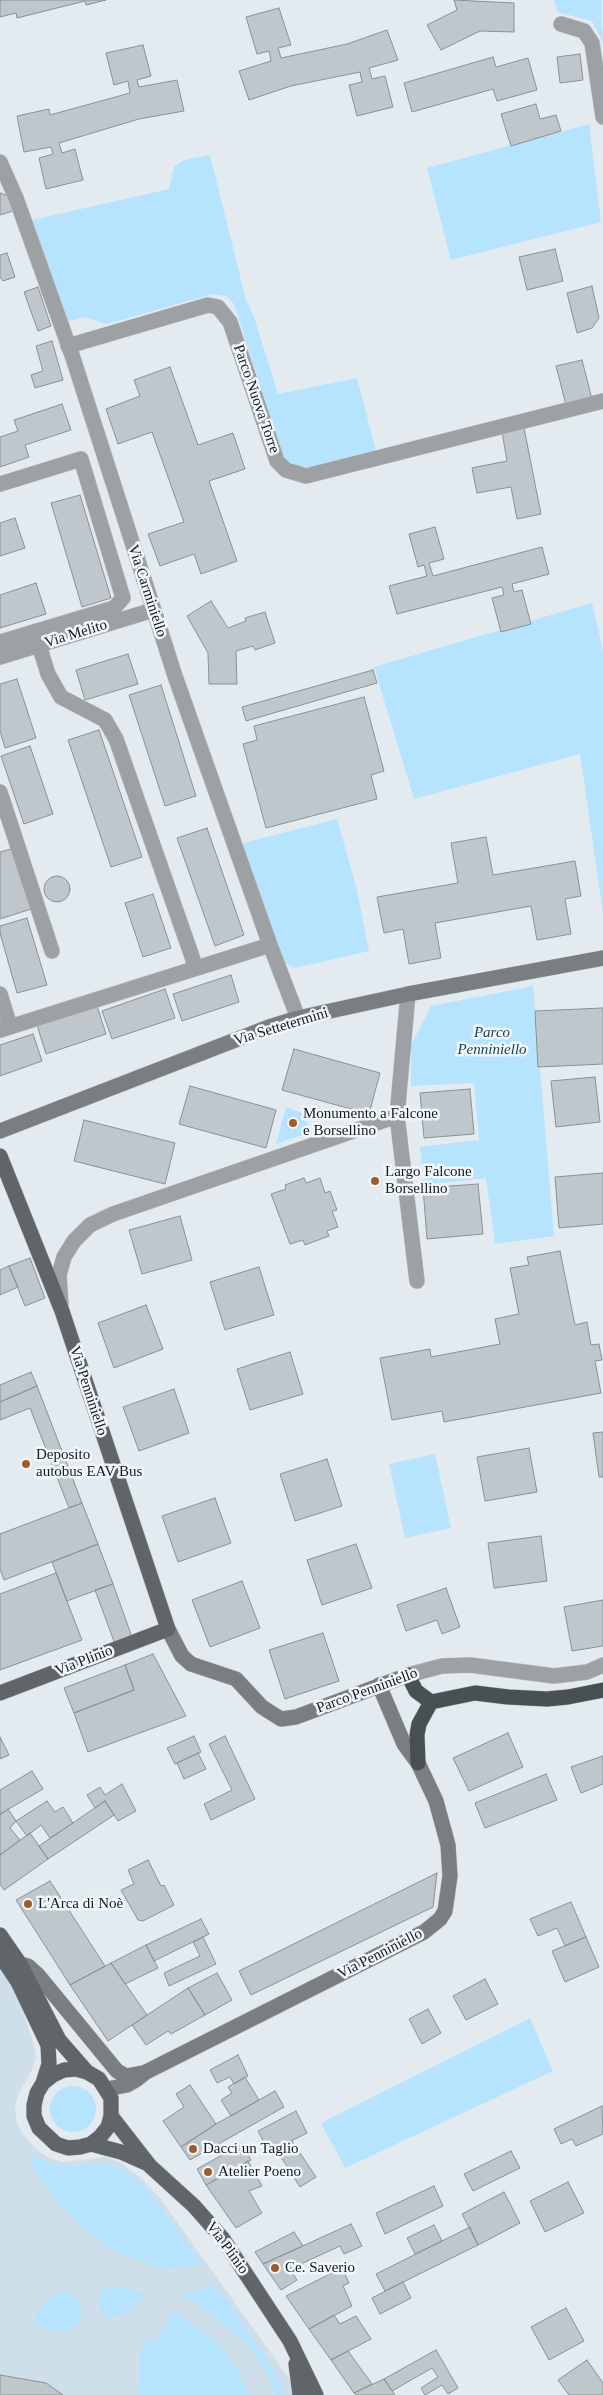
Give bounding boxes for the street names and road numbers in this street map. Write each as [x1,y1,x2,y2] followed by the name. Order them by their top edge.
[229,342,283,456] street label: Parco Nuova Torre
[124,542,170,640] street label: Via Carminiello
[43,616,109,652] street label: Via Melito
[232,1004,330,1050] street label: Via Settetermini
[65,1344,111,1438] street label: Via Penniniello
[53,1642,115,1680] street label: Via Plinio
[314,1664,420,1718] street label: Parco Penniniello
[335,1925,425,1983] street label: Via Penniniello
[202,2218,252,2278] street label: Via Plinio

